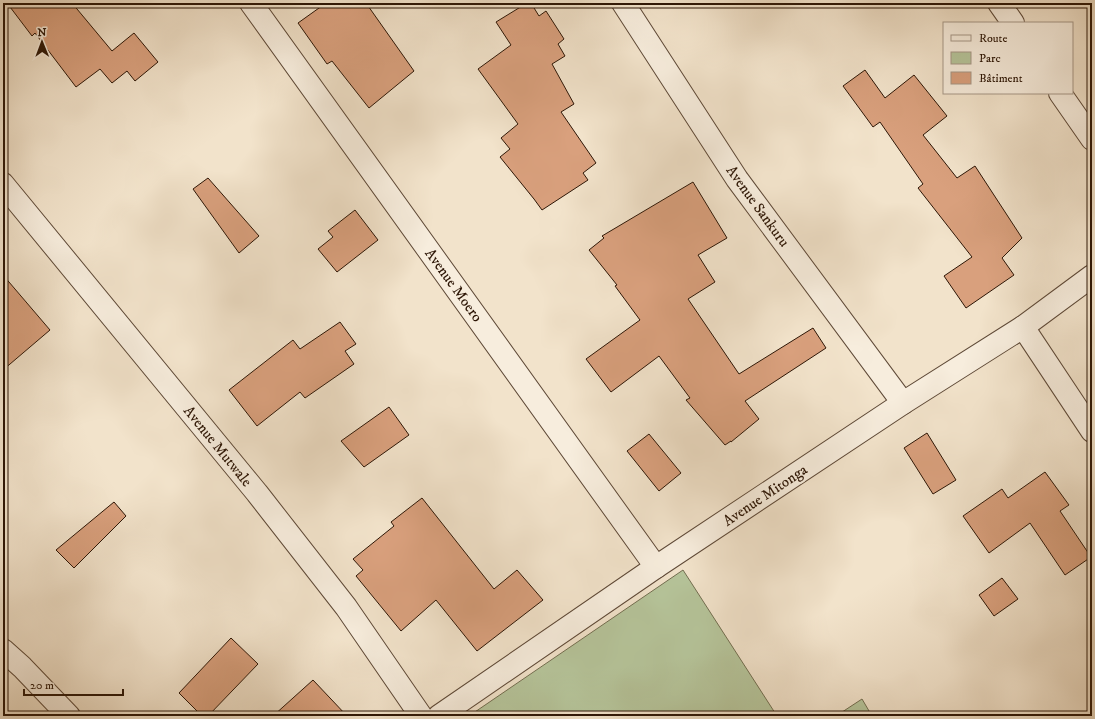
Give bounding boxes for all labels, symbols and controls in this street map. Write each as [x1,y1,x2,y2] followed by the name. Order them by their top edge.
[22,22,62,62] north arrow
[943,22,1073,94] legend
[37,26,46,40] text: N
[979,31,1007,46] text: Route
[979,51,1001,66] text: Parc
[979,71,1023,86] text: Bâtiment
[722,162,793,251] street label: Avenue Sankuru
[421,245,487,326] street label: Avenue Moero
[179,402,256,491] street label: Avenue Mutwale
[720,460,812,531] street label: Avenue Mitonga
[24,671,123,697] scale bar
[30,678,54,693] text: 20 m

